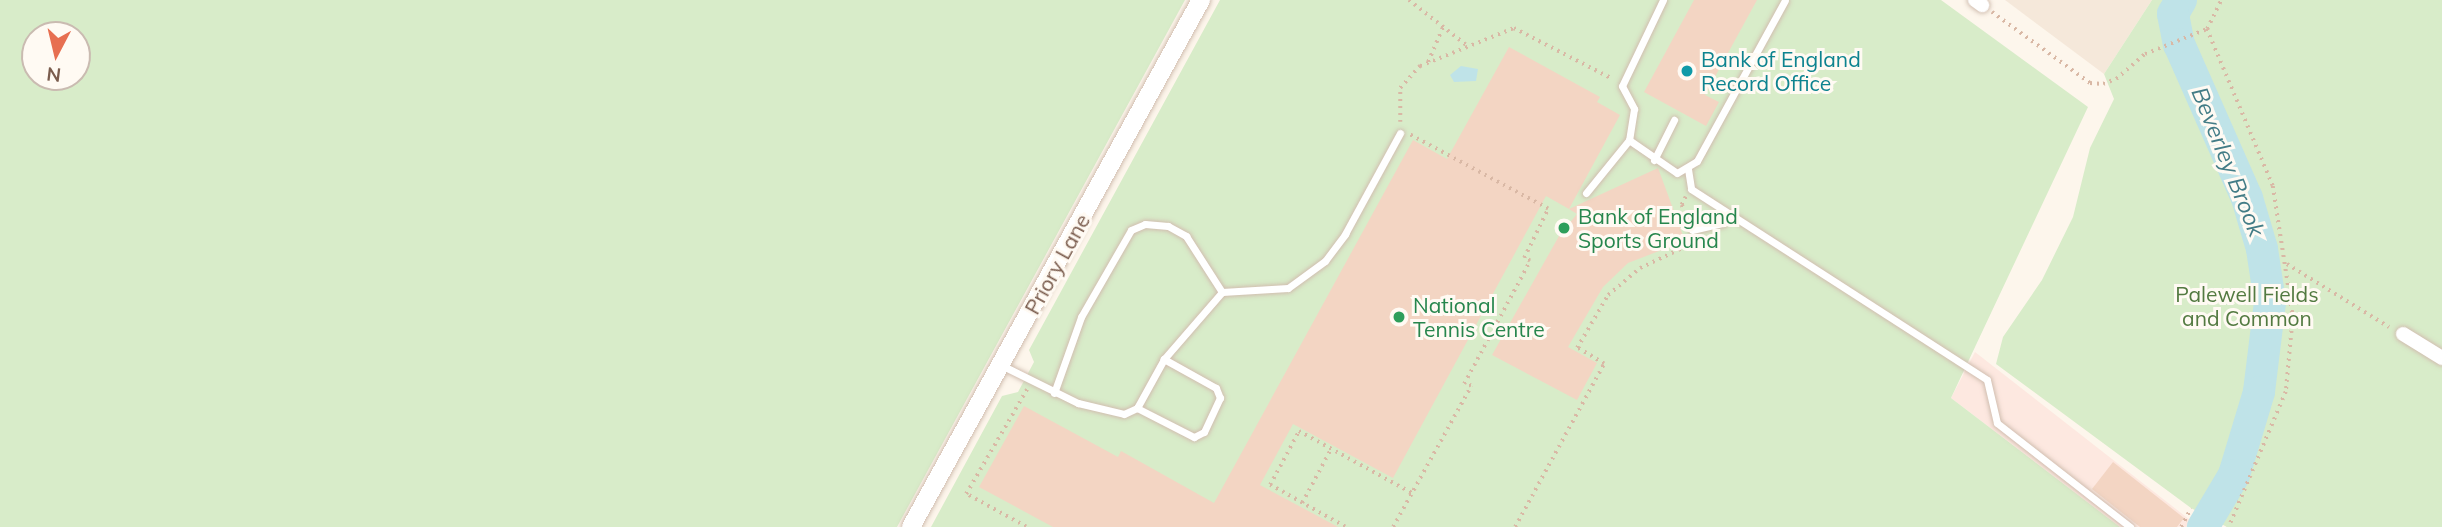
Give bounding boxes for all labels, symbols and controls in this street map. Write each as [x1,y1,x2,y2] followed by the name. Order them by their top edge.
[21,21,91,91] north arrow
[1701,46,1861,96] place label: Bank of England Record Office
[45,62,62,88] text: N
[1679,63,1695,79] marker: Bank of England Record Office
[2185,83,2271,241] water label: Beverley Brook
[1578,203,1738,253] place label: Bank of England Sports Ground
[1019,209,1095,319] street label: Priory Lane
[1556,220,1572,236] marker: Bank of England Sports Ground
[2175,281,2319,331] park label: Palewell Fields and Common
[1413,292,1545,342] place label: National Tennis Centre
[1391,309,1407,325] marker: National Tennis Centre

